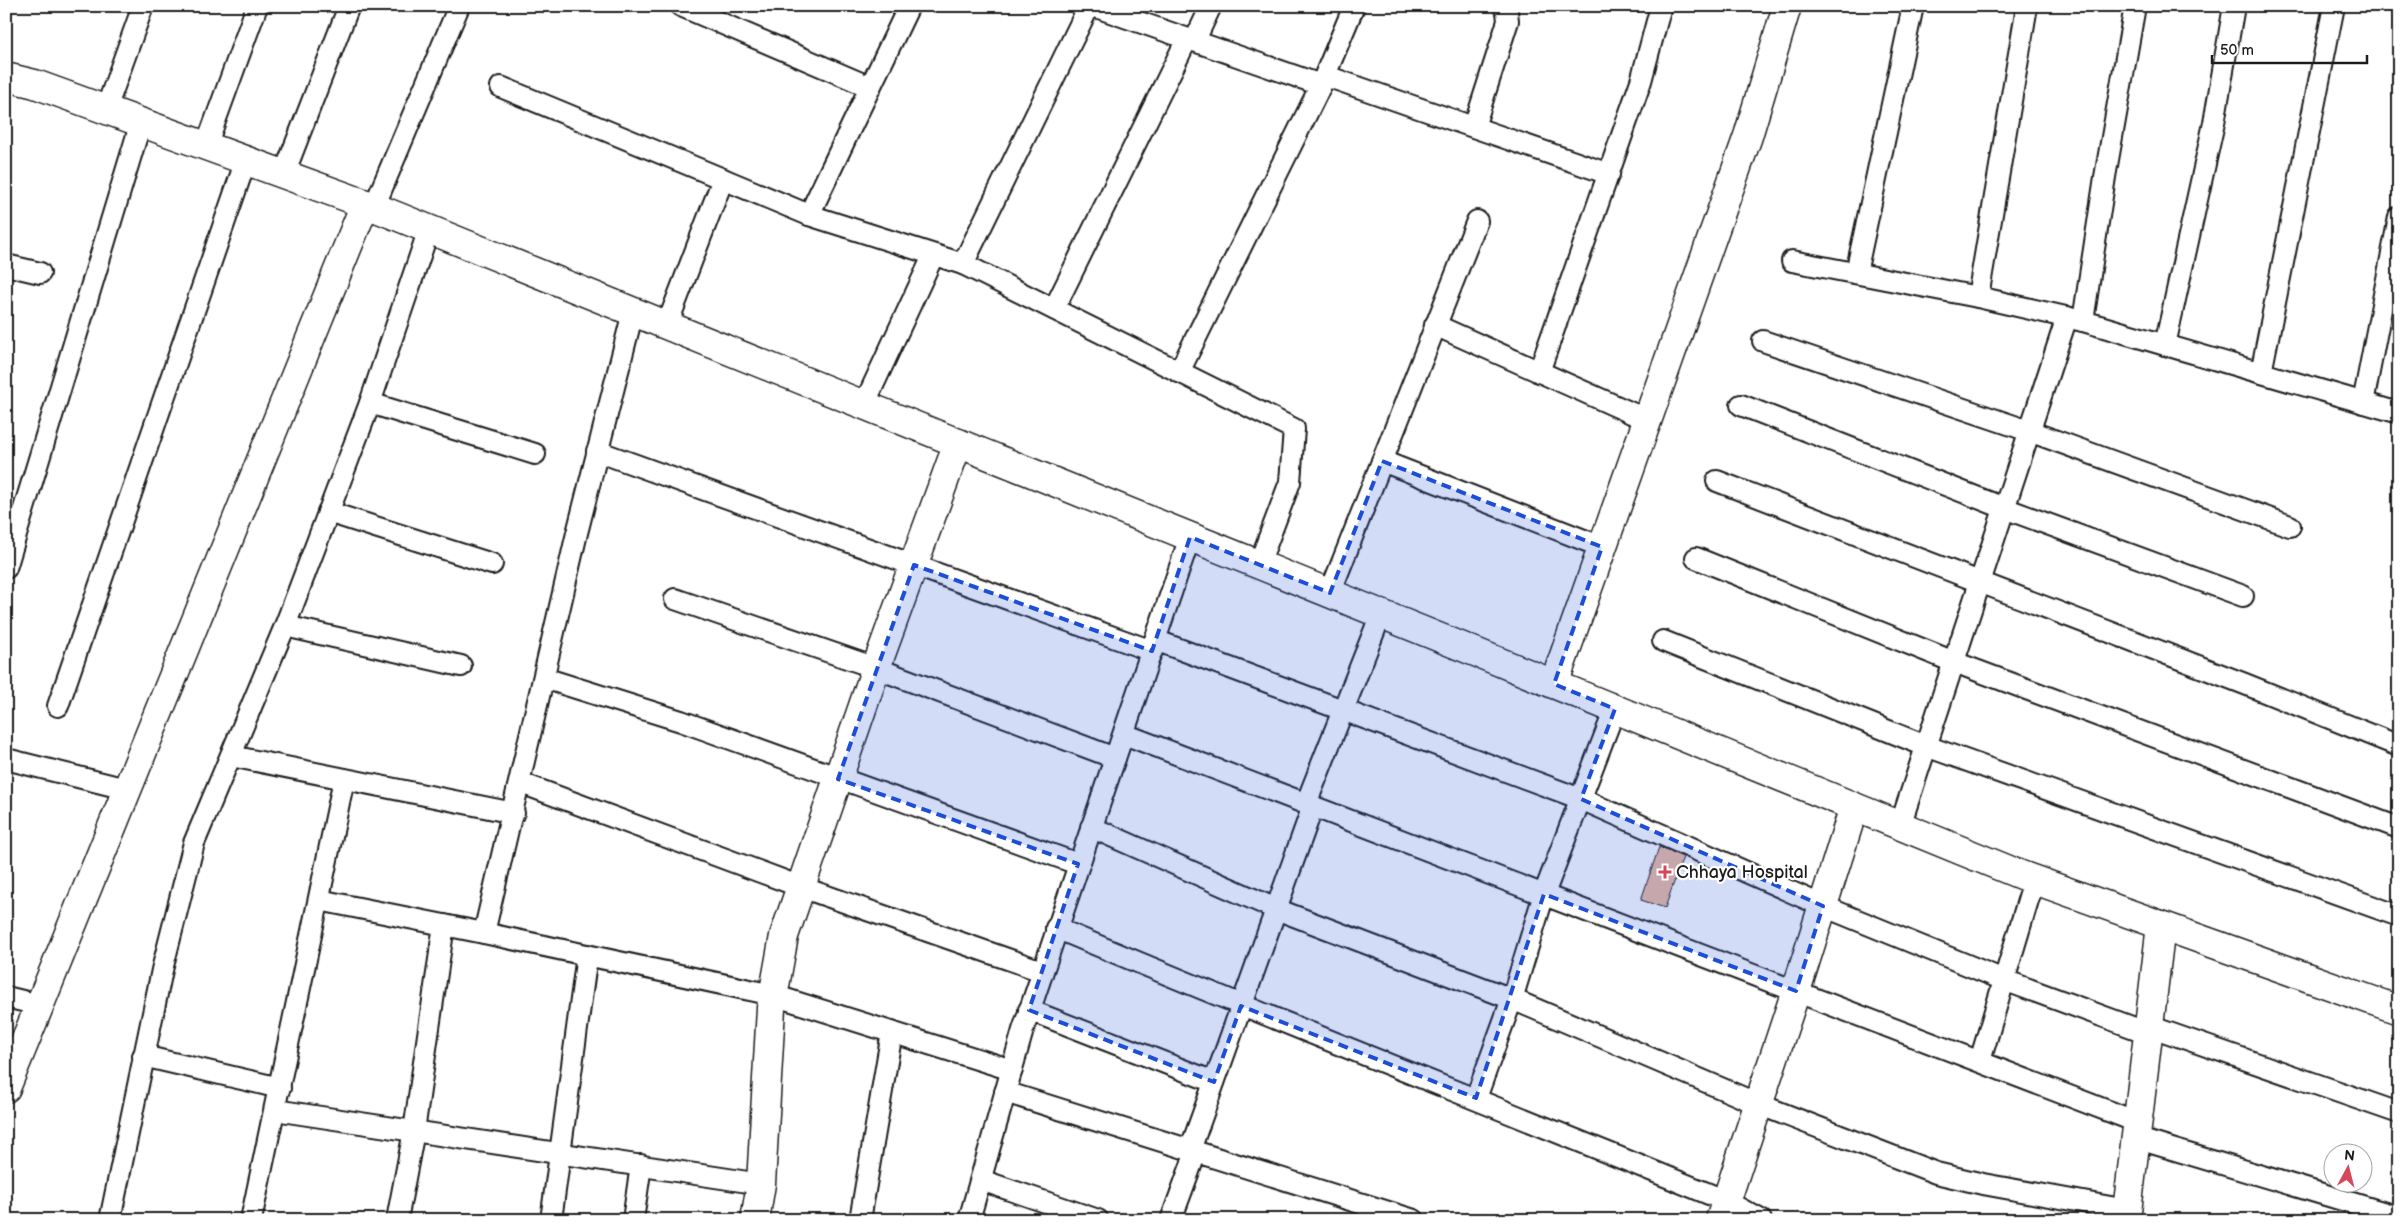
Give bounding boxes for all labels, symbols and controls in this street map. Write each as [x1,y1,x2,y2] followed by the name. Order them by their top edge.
[2212,32,2368,64] scale bar
[2220,41,2254,60] text: 50 m
[1676,862,1808,883] place label: Chhaya Hospital
[1658,865,1672,879] marker: Chhaya Hospital
[2322,1144,2372,1194] north arrow
[2343,1147,2356,1165] text: N

